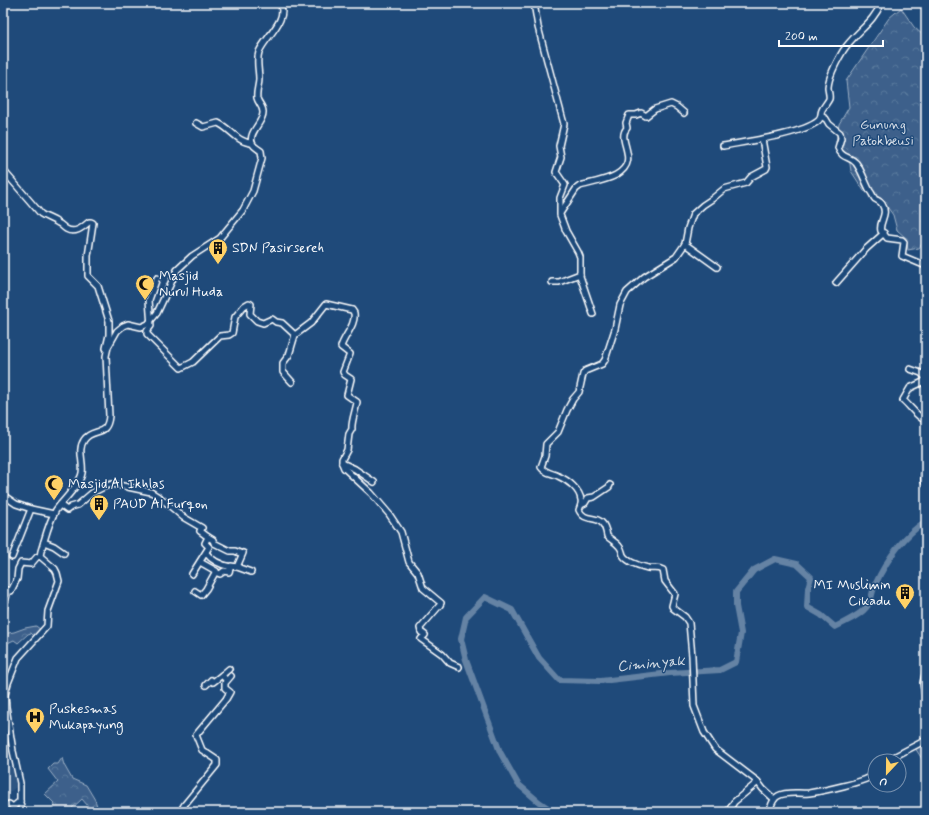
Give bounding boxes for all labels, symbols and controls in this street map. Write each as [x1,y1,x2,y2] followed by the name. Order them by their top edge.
[779,22,883,48] scale bar
[785,29,818,45] text: 200 m
[852,116,914,150] park label: Gunung Patokbeusi
[207,237,229,265] building icon: SDN Pasirsereh
[232,239,324,257] place label: SDN Pasirsereh
[159,267,223,301] place label: Masjid Nurul Huda
[134,273,156,301] mosque icon: Masjid Nurul Huda
[43,473,65,501] mosque icon: Masjid Al Ikhlas
[68,475,165,493] place label: Masjid Al Ikhlas
[88,493,110,521] building icon: PAUD Al Furqon
[113,495,208,513] place label: PAUD Al Furqon
[814,576,891,610] place label: MI Muslimin Cikadu
[894,582,916,610] building icon: MI Muslimin Cikadu
[616,651,686,677] water label: Ciminyak
[49,700,124,735] place label: Puskesmas Mukapayung
[24,706,46,734] hospital icon: Puskesmas Mukapayung
[867,753,907,793] north arrow
[878,774,890,789] text: U

